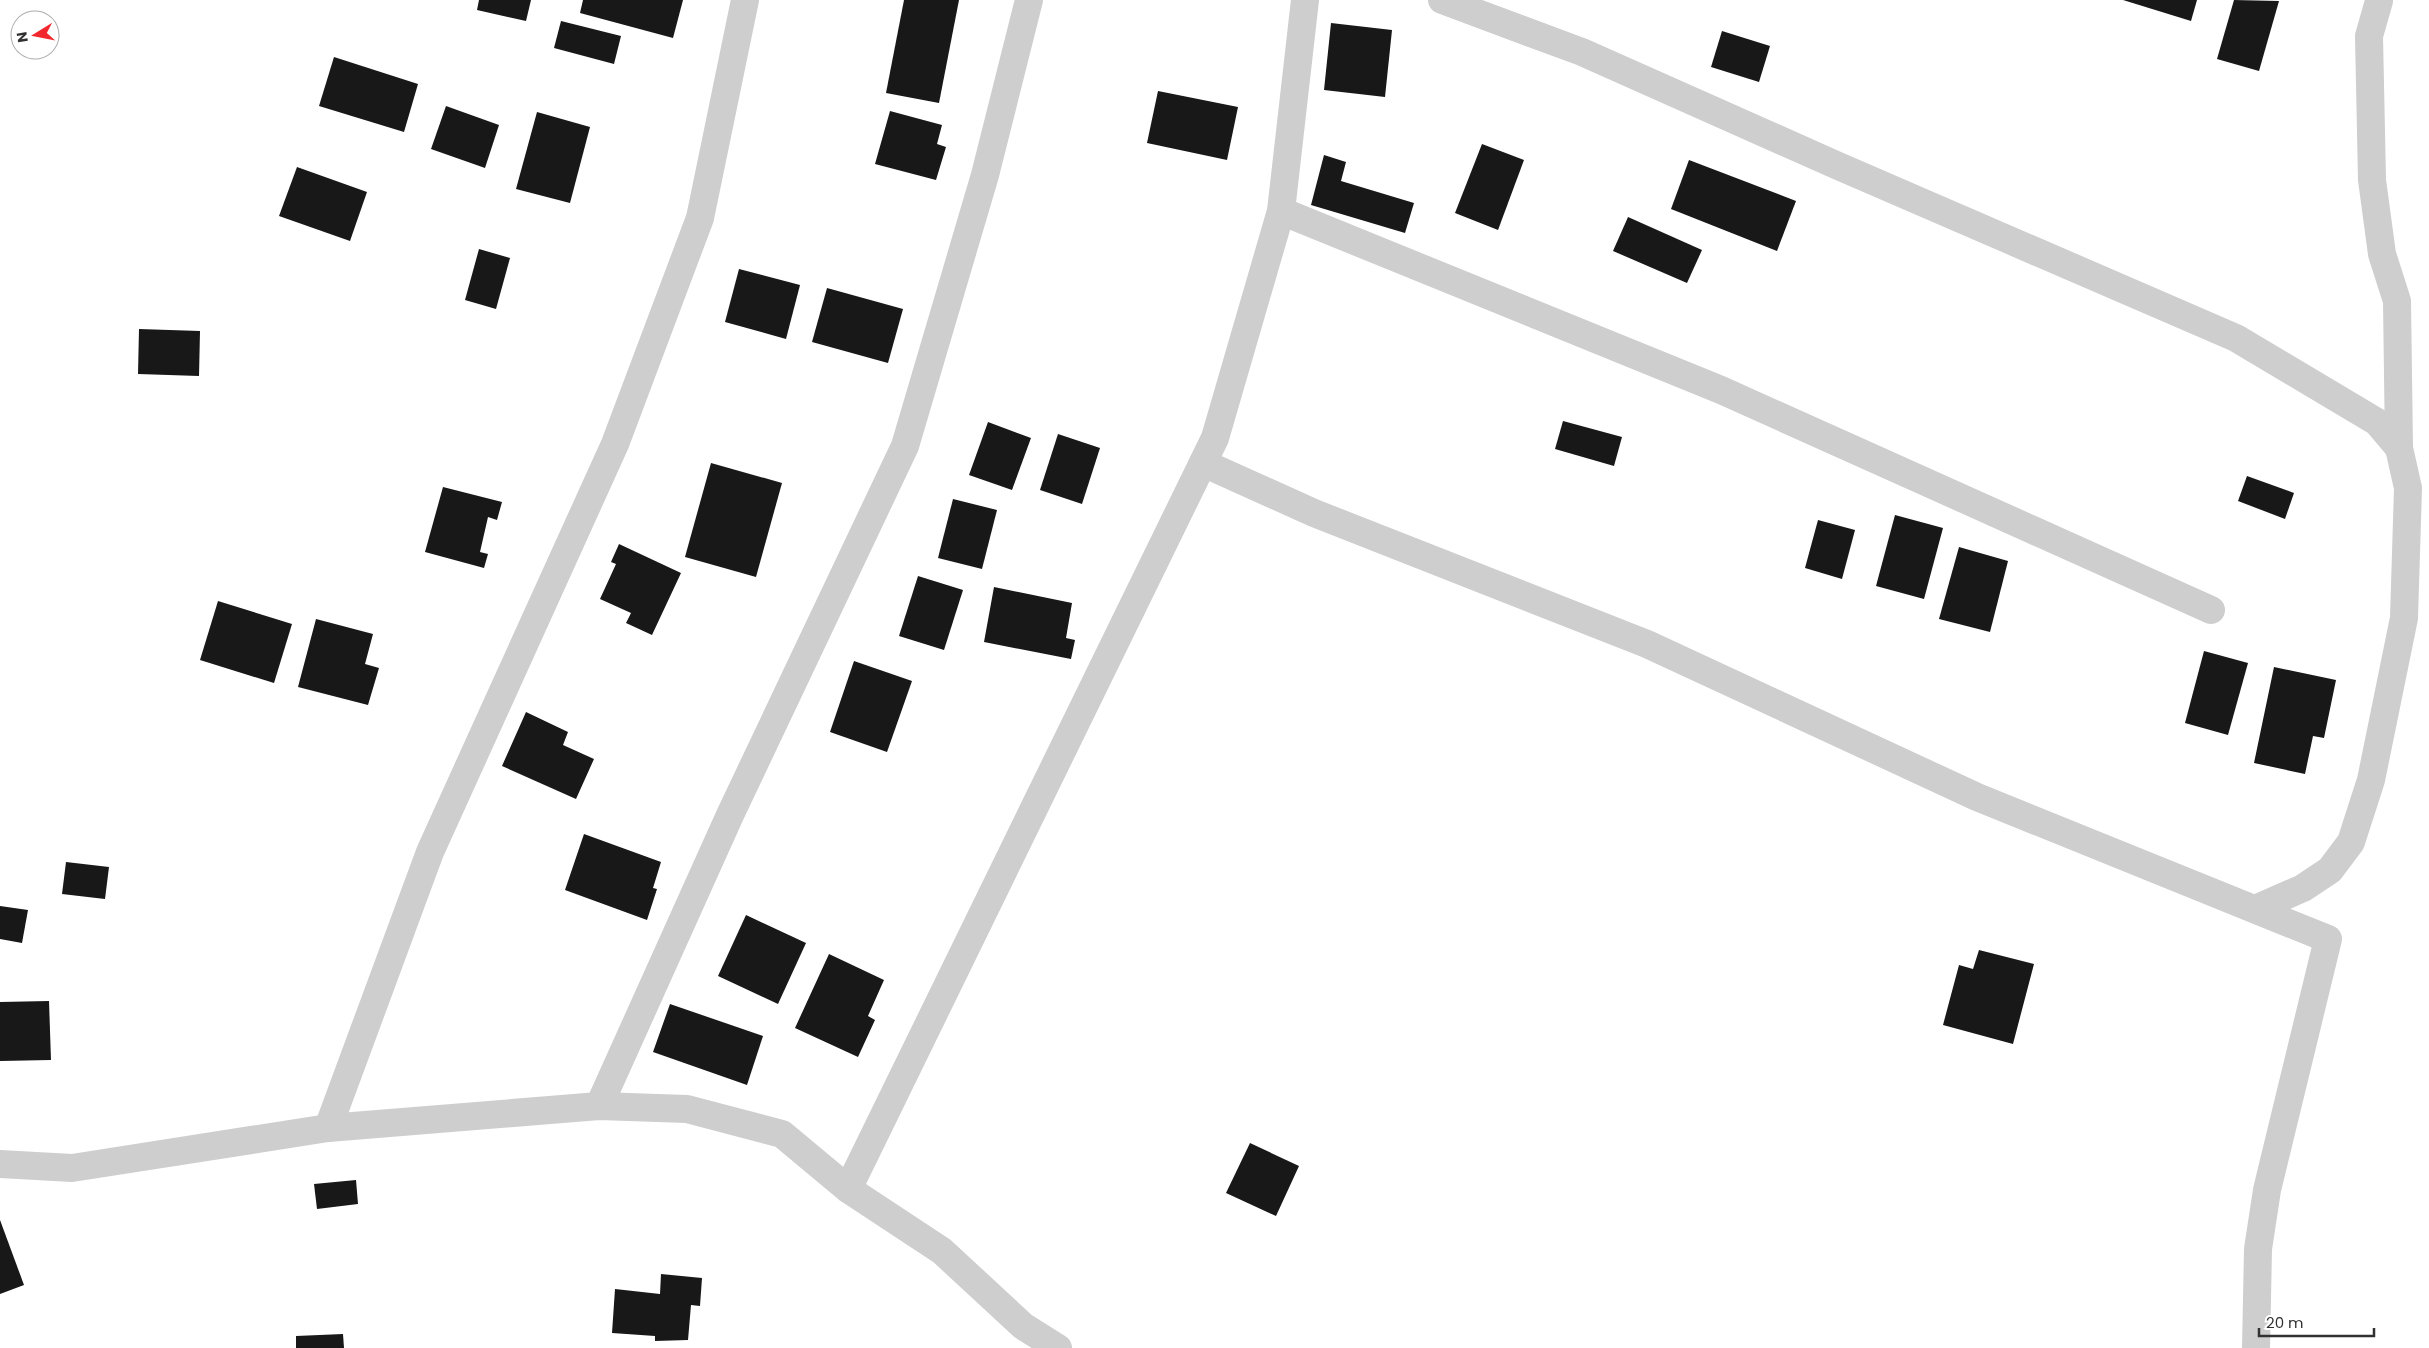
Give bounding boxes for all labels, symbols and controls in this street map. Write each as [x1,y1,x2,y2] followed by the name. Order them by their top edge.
[10,10,60,60] north arrow
[11,30,33,44] text: N
[2259,1306,2374,1338] scale bar
[2266,1312,2304,1333] text: 20 m

